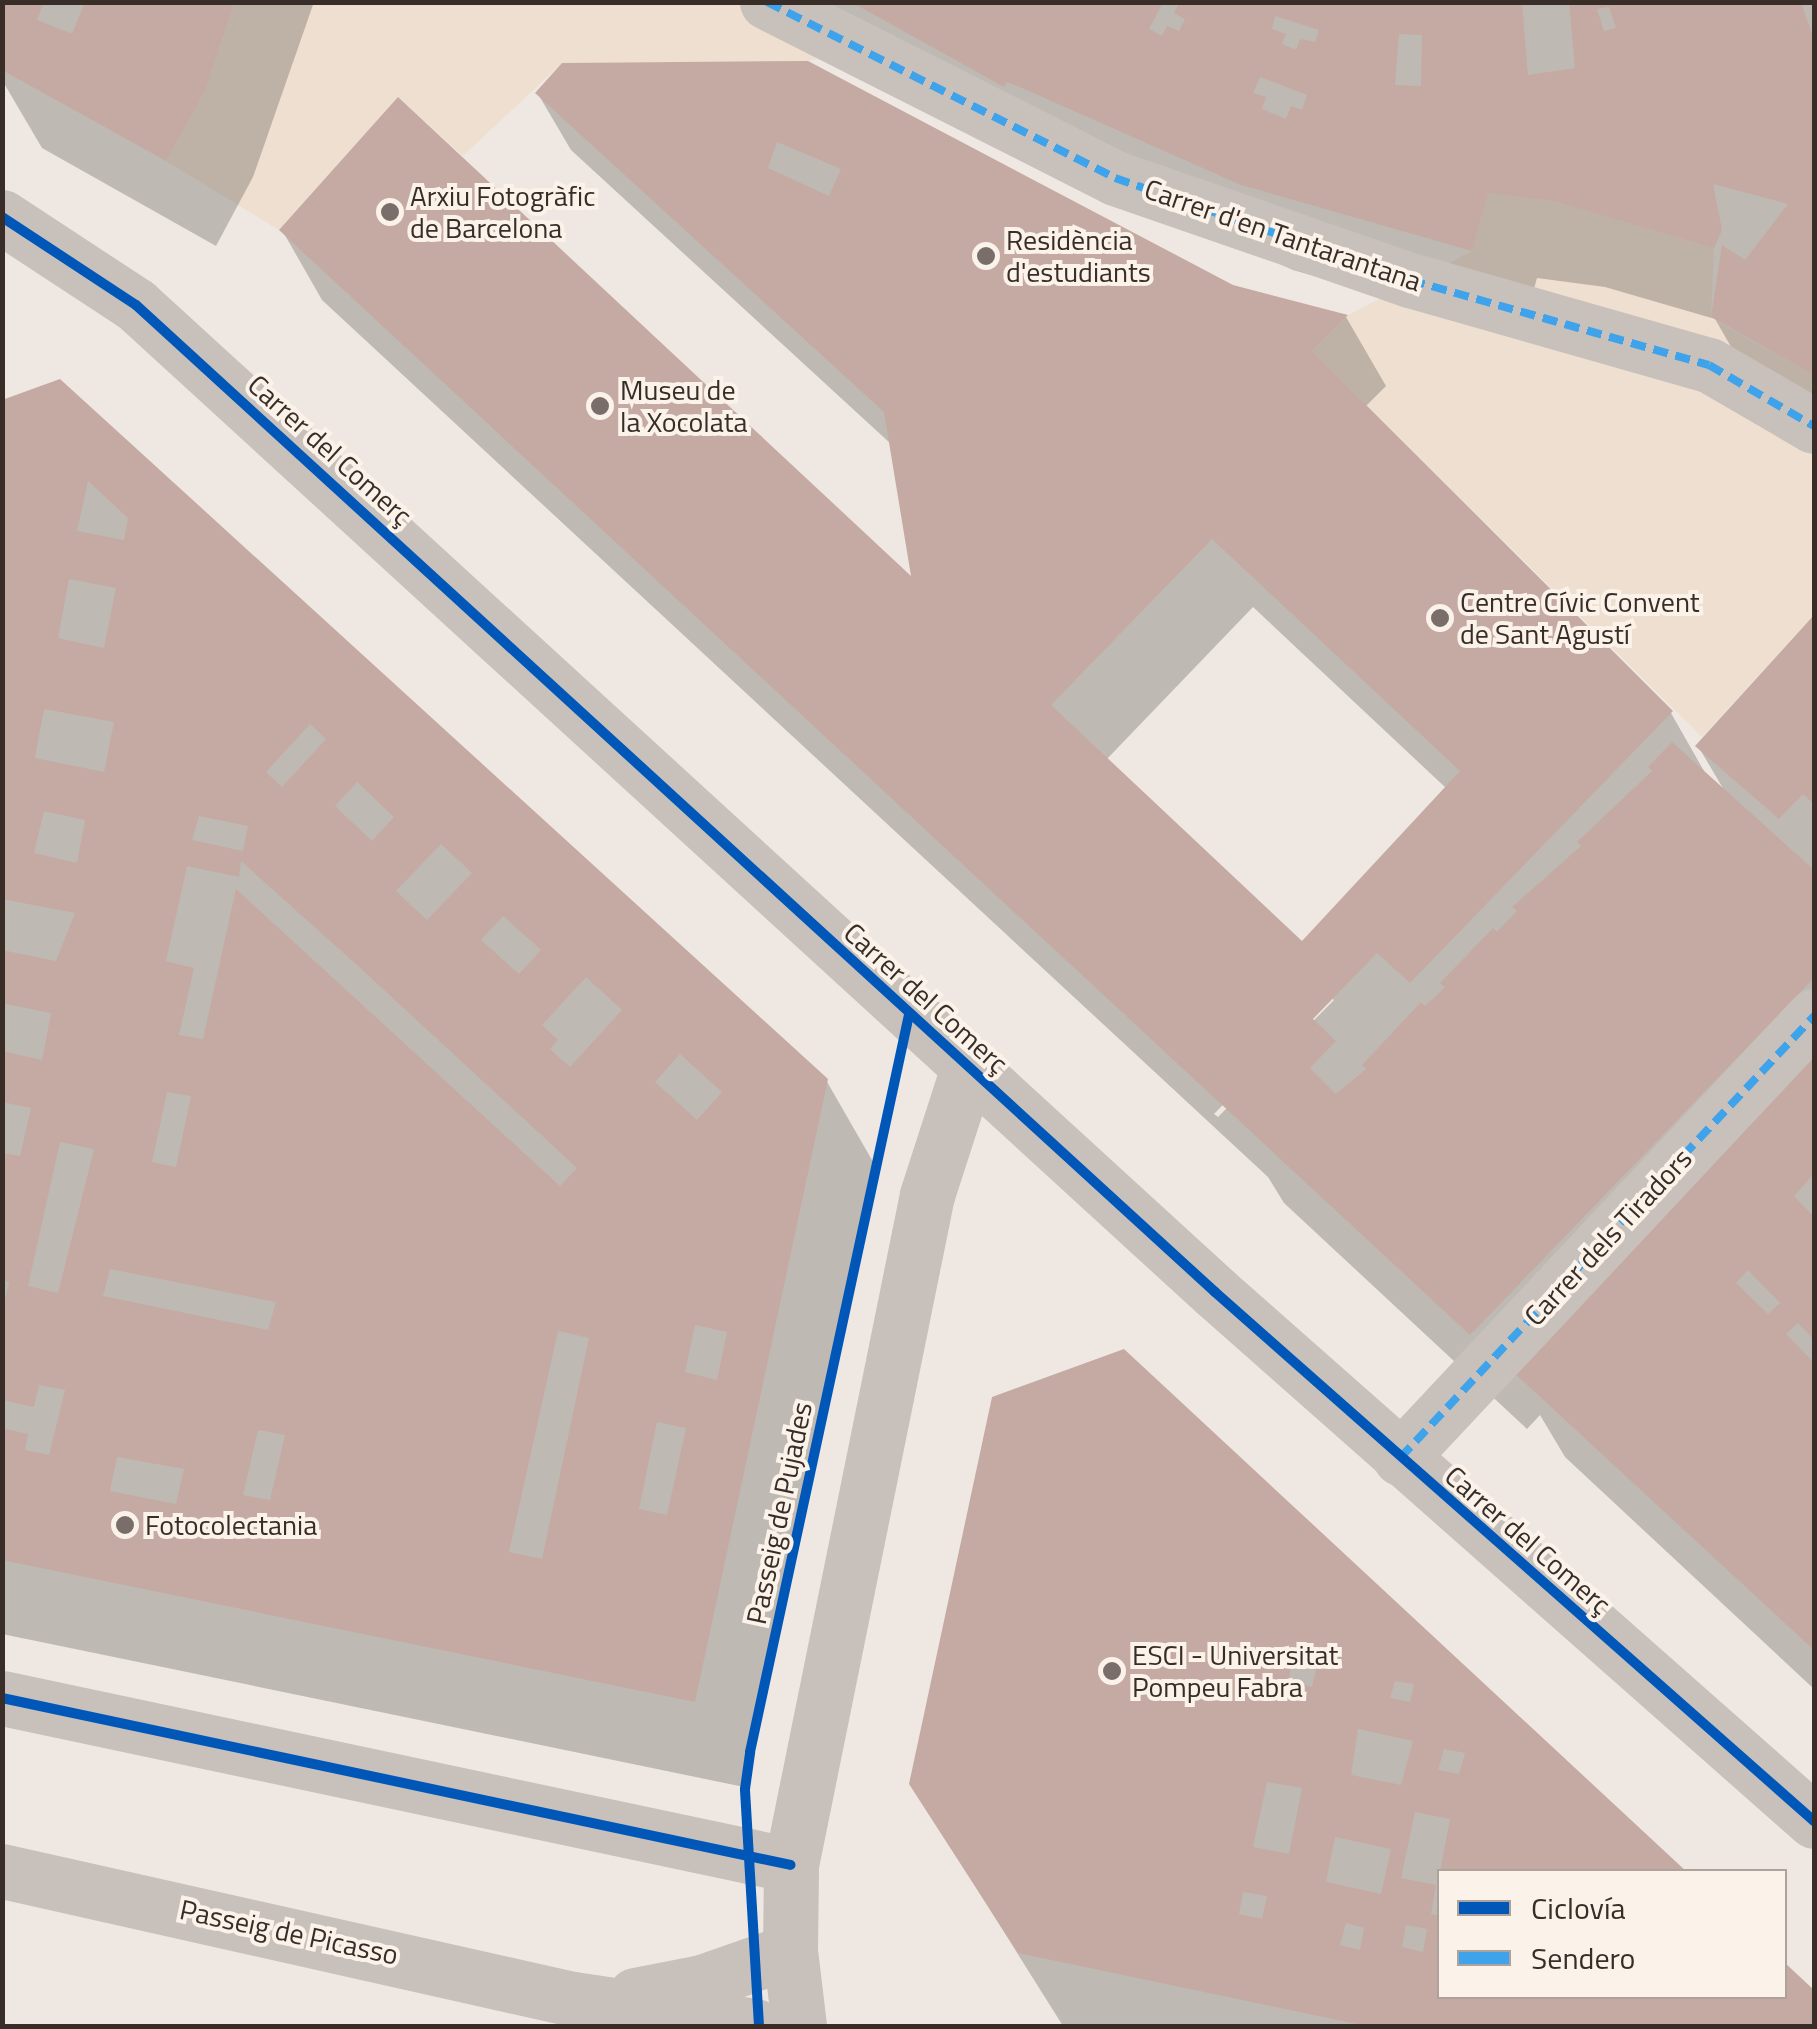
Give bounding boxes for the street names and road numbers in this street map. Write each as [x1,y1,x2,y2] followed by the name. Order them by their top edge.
[1140,172,1426,298] street label: Carrer d'en Tantarantana
[241,368,419,532] street label: Carrer del Comerç
[837,916,1015,1080] street label: Carrer del Comerç
[1517,1142,1699,1332] street label: Carrer dels Tiradors
[739,1399,819,1627] street label: Passeig de Pujades
[1438,1459,1618,1621] street label: Carrer del Comerç
[177,1892,401,1972] street label: Passeig de Picasso

